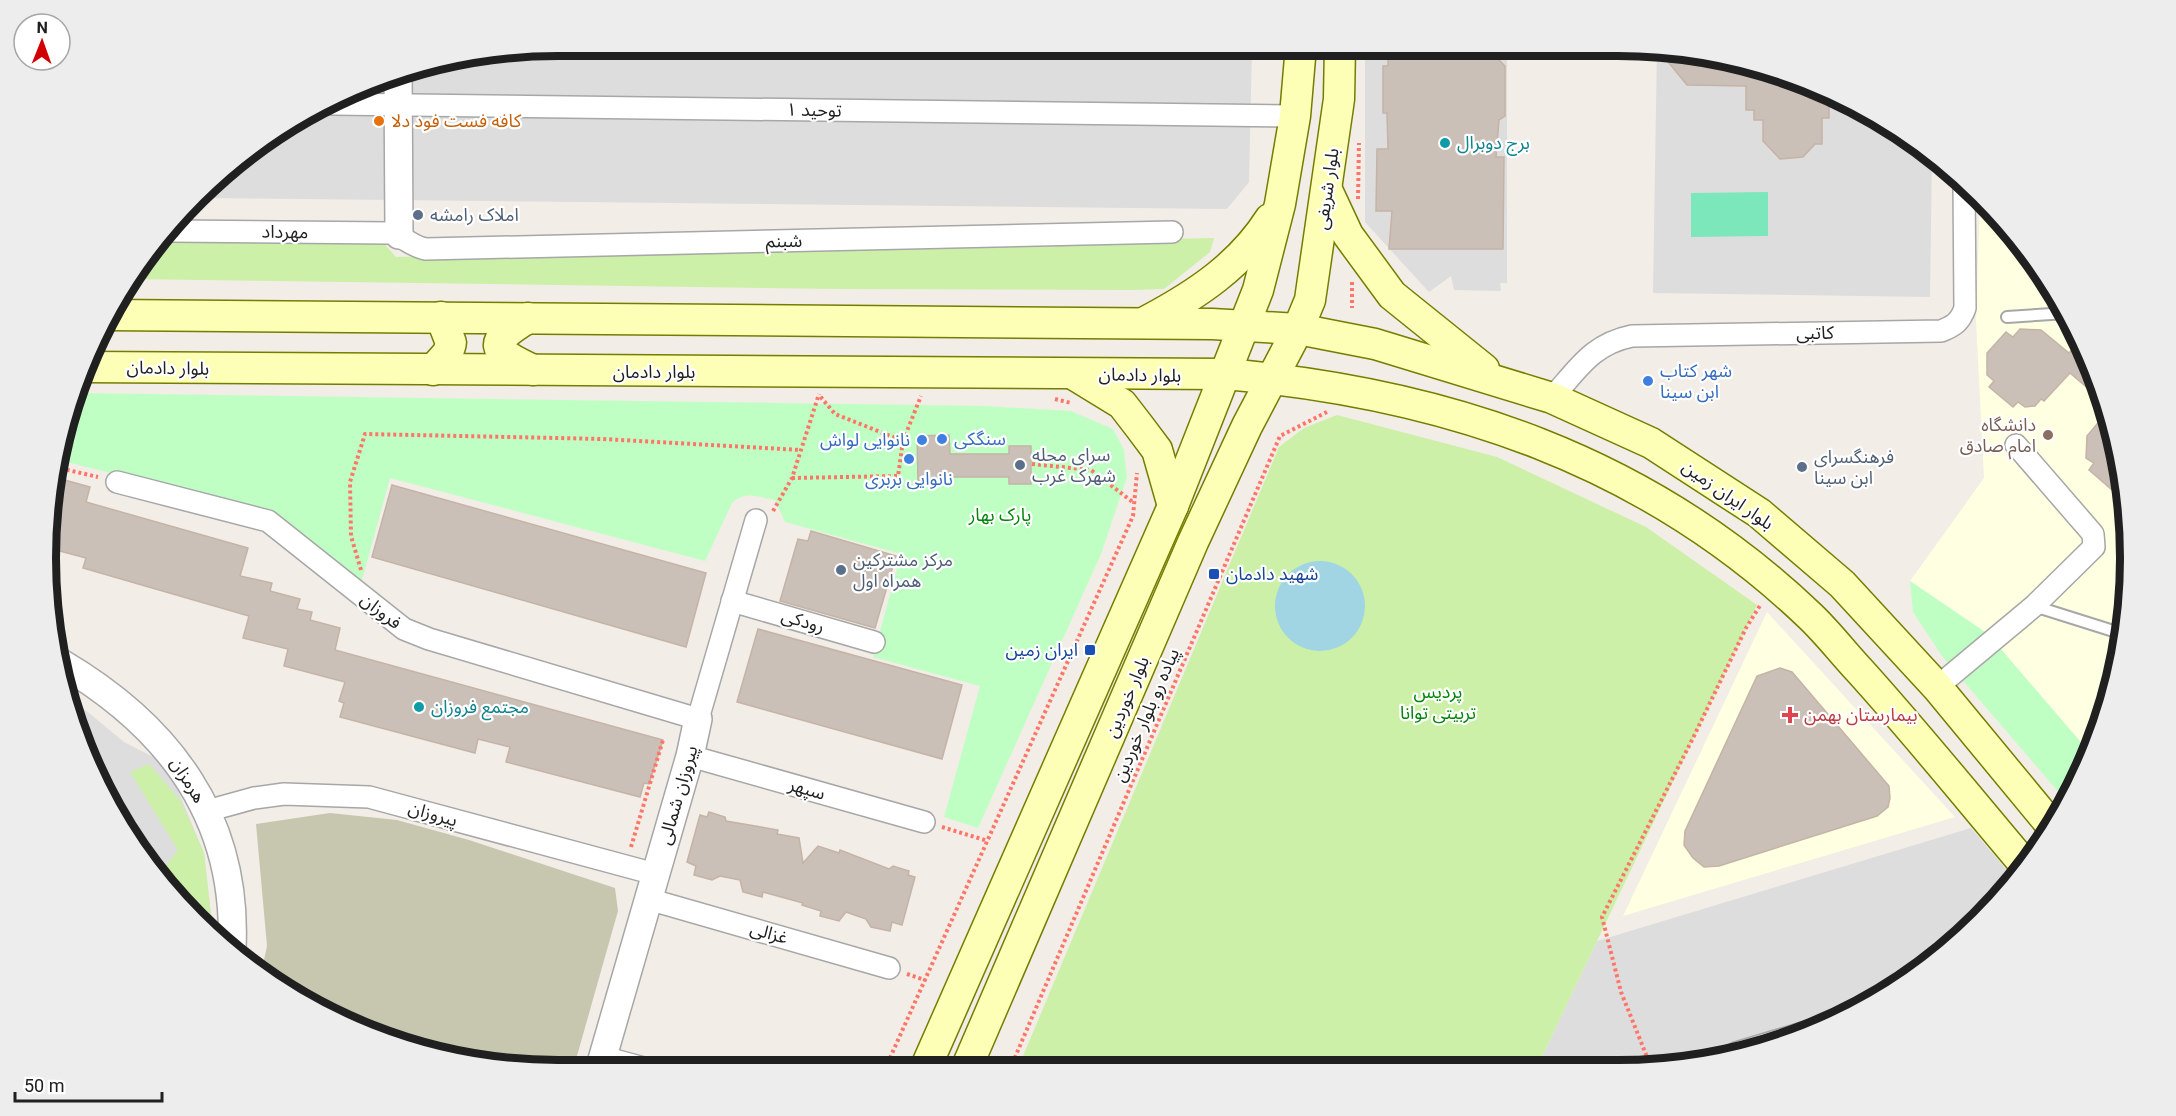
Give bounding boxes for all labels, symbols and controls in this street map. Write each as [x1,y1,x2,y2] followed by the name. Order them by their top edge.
[12,12,72,72] north arrow
[36,18,48,37] text: N
[786,99,842,121] street label: توحید ۱
[391,110,522,132] place label: کافه فست فود دلا
[372,114,386,128] marker: کافه فست فود دلا
[1457,132,1530,156] place label: برج دوبرال
[1438,136,1452,150] marker: برج دوبرال
[1310,147,1344,231] street label: بلوار شریفی
[430,204,519,226] place label: املاک رامشه
[411,208,425,222] marker: املاک رامشه
[261,221,309,243] street label: مهرداد
[766,230,803,254] street label: شبنم
[1796,322,1834,344] street label: کاتبی
[127,356,209,380] street label: بلوار دادمان
[1660,360,1732,403] place label: شهر کتاب ابن سینا
[613,361,695,383] street label: بلوار دادمان
[1099,363,1181,387] street label: بلوار دادمان
[1641,374,1655,388] marker: شهر کتاب ابن سینا
[1960,414,2036,460] place label: دانشگاه امام صادق
[954,428,1006,450] place label: سنگکی
[2041,428,2055,442] marker: دانشگاه امام صادق
[820,429,910,451] place label: نانوایی لواش
[935,432,949,446] marker: سنگکی
[915,433,929,447] marker: نانوایی لواش
[1032,444,1116,487] place label: سرای محله شهرک غرب
[1814,446,1894,489] place label: فرهنگسرای ابن سینا
[902,452,916,466] marker: نانوایی بربری
[1678,455,1778,535] street label: بلوار ایران زمین
[1013,458,1027,472] marker: سرای محله شهرک غرب
[1795,460,1809,474] marker: فرهنگسرای ابن سینا
[865,468,953,490] place label: نانوایی بربری
[968,504,1031,526] park label: پارک بهار
[853,549,953,592] place label: مرکز مشترکین همراه اول
[834,563,848,577] marker: مرکز مشترکین همراه اول
[1226,563,1318,585] place label: شهید دادمان
[1207,567,1221,581] marker: شهید دادمان
[356,588,406,634] street label: فروزان
[779,604,827,638] street label: رودکی
[1005,639,1078,661] place label: ایران زمین
[1083,643,1097,657] marker: ایران زمین
[1108,645,1184,785] street label: پیاده رو بلوار خوردین
[1100,653,1154,741] street label: بلوار خوردین
[1400,681,1476,724] park label: پردیس تربیتی توانا
[431,696,529,721] place label: مجتمع فروزان
[412,700,426,714] marker: مجتمع فروزان
[1804,704,1918,726] place label: بیمارستان بهمن
[1781,706,1799,724] marker: بیمارستان بهمن
[653,743,703,847] street label: پیروزان شمالی
[166,753,210,807] street label: هرمزان
[785,773,828,805] street label: سپهر
[406,797,460,832] street label: پیروزان
[748,917,790,949] street label: غزالی
[15,1065,162,1103] scale bar
[24,1075,64,1096] text: 50 m

